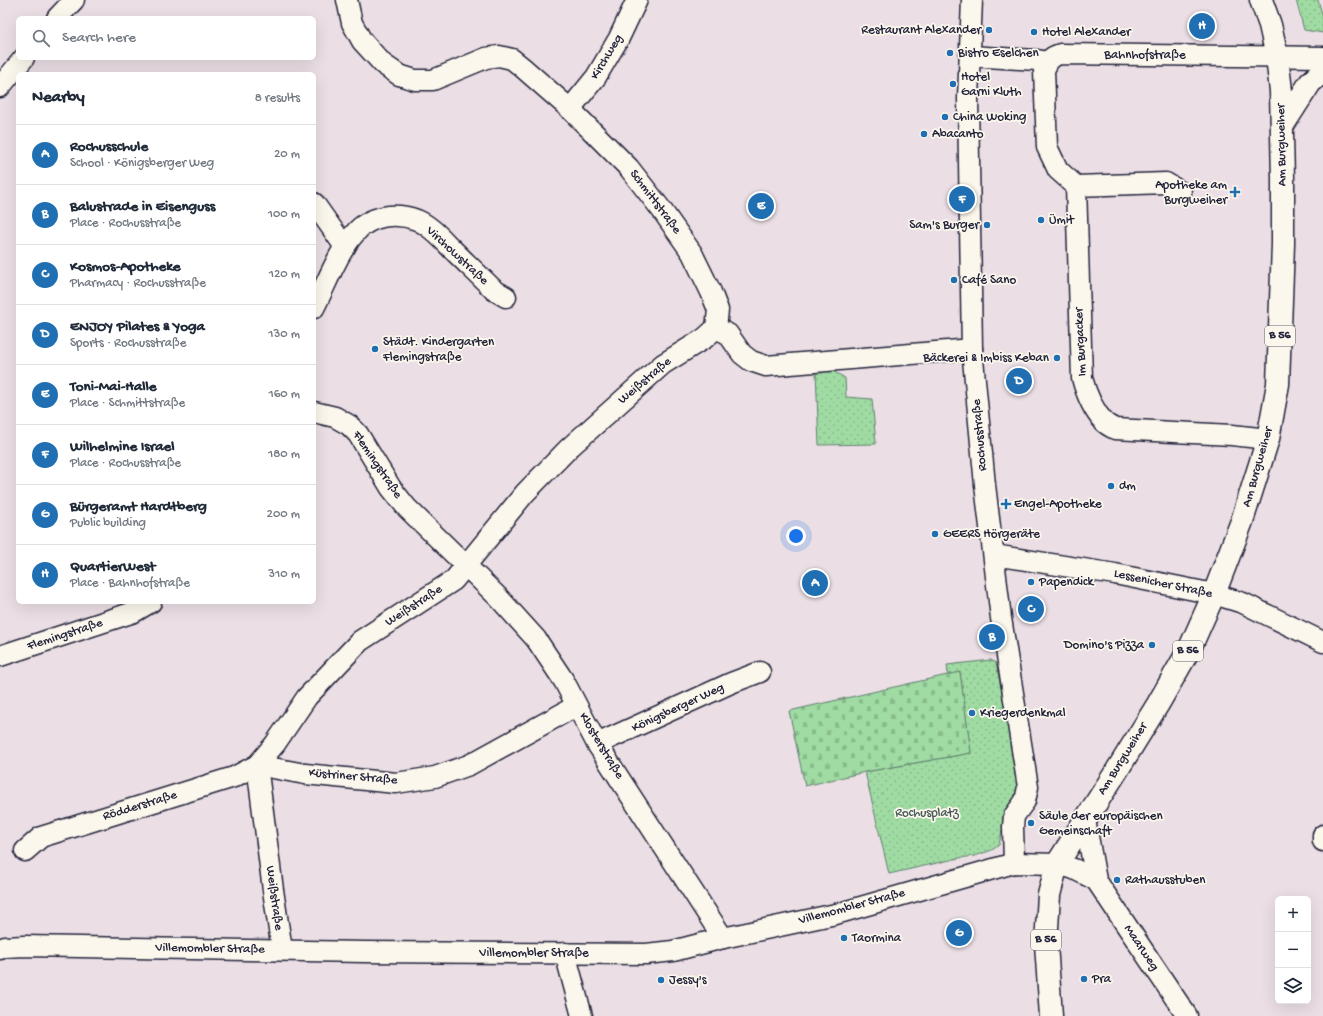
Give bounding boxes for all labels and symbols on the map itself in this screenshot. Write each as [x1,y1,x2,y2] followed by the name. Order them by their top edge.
[1189,11,1215,41] pin: H
[861,23,982,38] place label: Restaurant Alexander
[984,25,994,35] marker: Restaurant Alexander
[1042,25,1132,40] place label: Hotel Alexander
[1029,27,1039,37] marker: Hotel Alexander
[588,32,626,82] street label: Kirchweg
[957,46,1040,61] place label: Bistro Eselchen
[945,48,955,58] marker: Bistro Eselchen
[1103,48,1186,63] street label: Bahnhofstraße
[961,70,1022,100] place label: Hotel Garni Kluth
[948,79,958,89] marker: Hotel Garni Kluth
[1274,102,1290,186] street label: Am Burgweiher
[953,110,1026,125] place label: China Woking
[940,112,950,122] marker: China Woking
[932,127,984,142] place label: Abacanto
[919,129,929,139] marker: Abacanto
[626,167,684,237] street label: Schmittstraße
[1155,178,1228,208] place label: Apotheke am Burgweiher
[949,184,975,214] pin: F
[1230,187,1240,197] marker: Apotheke am Burgweiher
[748,191,774,221] pin: E
[1049,213,1076,228] place label: Ümit
[1036,215,1046,225] marker: Ümit
[909,218,980,233] place label: Sam's Burger
[982,220,992,230] marker: Sam's Burger
[422,223,491,289] street label: Virchowstraße
[962,273,1016,288] place label: Café Sano
[949,275,959,285] marker: Café Sano
[1072,306,1090,377] street label: Im Burgacker
[1265,326,1295,346] road number: B 56
[382,335,495,365] place label: Städt. Kindergarten Flemingstraße
[370,344,380,354] marker: Städt. Kindergarten Flemingstraße
[922,351,1050,366] place label: Bäckerei & Imbiss Keban
[1052,353,1062,363] marker: Bäckerei & Imbiss Keban
[615,354,675,408] street label: Weißstraße
[1006,366,1032,396] pin: D
[969,398,991,472] street label: Rochusstraße
[1239,424,1277,509] street label: Am Burgweiher
[348,427,405,502] street label: Flemingstraße
[1119,479,1136,494] place label: dm
[1106,481,1116,491] marker: dm
[1014,497,1102,512] place label: Engel-Apotheke
[1001,499,1011,509] marker: Engel-Apotheke
[786,526,806,546] your location
[943,527,1040,542] place label: GEERS Hörgeräte
[930,529,940,539] marker: GEERS Hörgeräte
[1112,566,1214,602] street label: Lessenicher Straße
[802,568,828,598] pin: A
[1038,575,1095,590] place label: Papendick
[1026,577,1036,587] marker: Papendick
[383,582,446,630] street label: Weißstraße
[1018,594,1044,624] pin: C
[24,616,105,655] street label: Flemingstraße
[979,622,1005,652] pin: B
[1063,638,1145,653] place label: Domino's Pizza
[1147,640,1157,650] marker: Domino's Pizza
[1173,641,1203,661] road number: B 56
[629,680,727,736] street label: Königsberger Weg
[980,706,1066,721] place label: Kriegerdenkmal
[967,708,977,718] marker: Kriegerdenkmal
[575,710,627,782] street label: Klosterstraße
[1095,719,1152,798] street label: Am Burgweiher
[308,766,398,788] street label: Küstriner Straße
[101,788,179,824] street label: Rödderstraße
[895,806,960,821] park label: Rochusplatz
[1039,809,1163,839] place label: Säule der europäischen Gemeinschaft
[1026,818,1036,828] marker: Säule der europäischen Gemeinschaft
[262,865,286,932] street label: Weißstraße
[1125,873,1206,888] place label: Rathausstuben
[1112,875,1122,885] marker: Rathausstuben
[796,886,907,929] street label: Villemombler Straße
[946,918,972,948] pin: G
[1120,922,1162,974] street label: Maarweg
[1031,930,1061,950] road number: B 56
[851,931,902,946] place label: Taormina
[839,933,849,943] marker: Taormina
[154,941,265,957] street label: Villemombler Straße
[478,946,589,961] street label: Villemombler Straße
[1091,972,1112,987] place label: Pra
[669,973,708,988] place label: Jessy's
[1079,974,1089,984] marker: Pra
[656,975,666,985] marker: Jessy's

